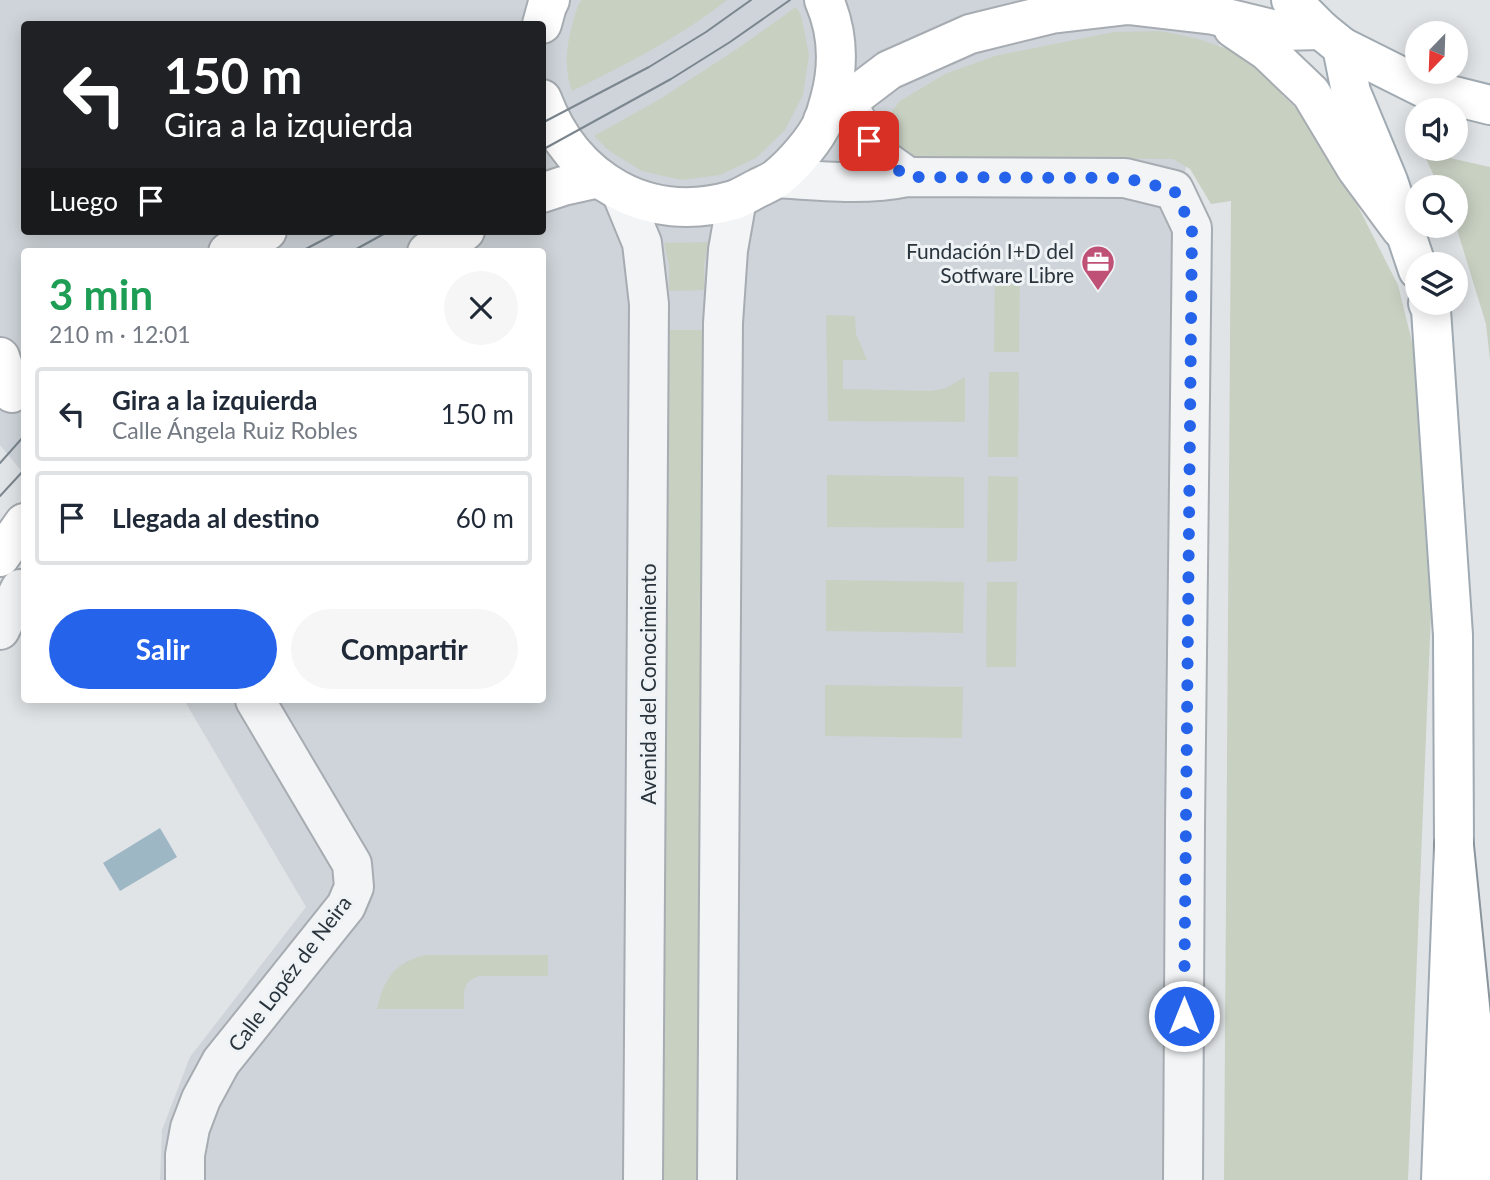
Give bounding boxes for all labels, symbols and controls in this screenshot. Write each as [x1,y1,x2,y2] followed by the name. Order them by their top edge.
[1405,21,1468,84] north arrow
[1405,21,1468,315] map controls
[164,46,302,104] text: 150 m
[49,49,140,140] icon: left
[1405,98,1468,161] button: sound
[164,105,413,144] text: Gira a la izquierda
[839,111,899,171] pin
[850,122,888,160] icon: arrive
[1405,175,1468,238] button: search
[132,182,170,220] icon: arrive
[49,185,118,217] text: Luego
[906,238,1074,287] place label: Fundación I+D del Sotfware Libre
[1079,243,1117,292] office icon: Fundación I+D del Sotfware Libre
[1405,252,1468,315] button: layers
[49,269,153,319] text: 3 min
[444,271,518,345] button: close
[49,320,191,348] text: 210 m · 12:01
[112,384,318,416] text: Gira a la izquierda
[53,395,91,433] icon: left
[441,398,514,430] text: 150 m
[112,416,358,444] text: Calle Ángela Ruiz Robles
[53,499,91,537] icon: arrive
[112,502,319,534] text: Llegada al destino
[456,502,514,534] text: 60 m
[635,563,660,805] street label: Avenida del Conocimiento
[49,609,277,689] button: Salir
[291,609,518,689] button: Compartir
[222,890,356,1056] street label: Calle Lopéz de Neira
[1147,979,1221,1053] position arrow

